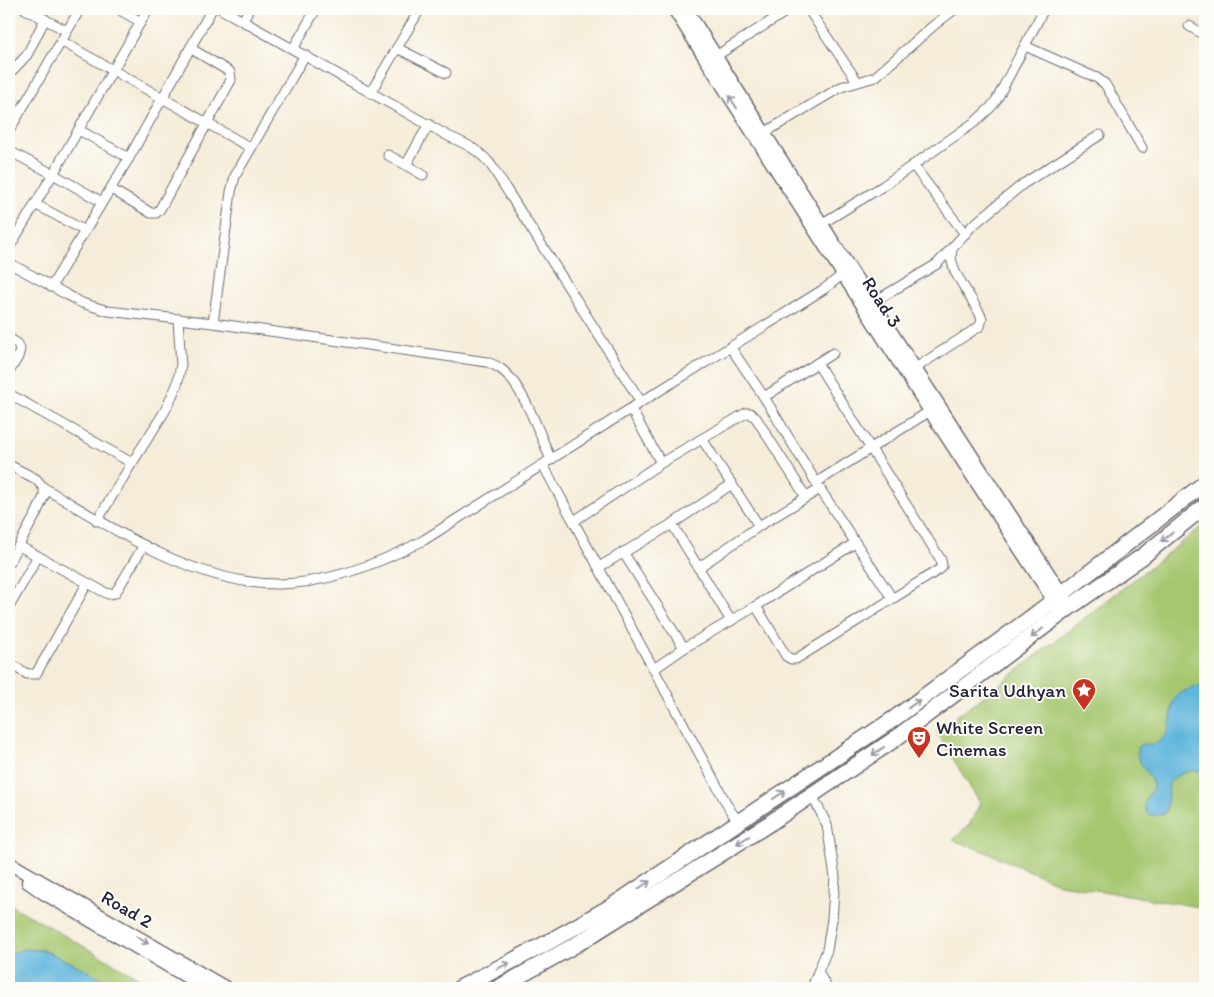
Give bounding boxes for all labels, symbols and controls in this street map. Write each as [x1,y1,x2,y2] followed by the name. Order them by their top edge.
[727,95,737,109] one-way arrow
[857,272,907,332] street label: Road 3
[1161,531,1174,542] one-way arrow
[1030,628,1044,638] one-way arrow
[1071,677,1097,711] place icon: Sarita Udhyan
[949,679,1066,702] place label: Sarita Udhyan
[907,699,921,709] one-way arrow
[936,716,1043,761] place label: White Screen Cinemas
[906,725,932,759] theatre icon: White Screen Cinemas
[871,746,885,756] one-way arrow
[772,790,786,800] one-way arrow
[736,836,750,846] one-way arrow
[636,879,650,889] one-way arrow
[97,885,157,933] street label: Road 2
[135,935,149,945] one-way arrow
[495,961,510,970] one-way arrow

